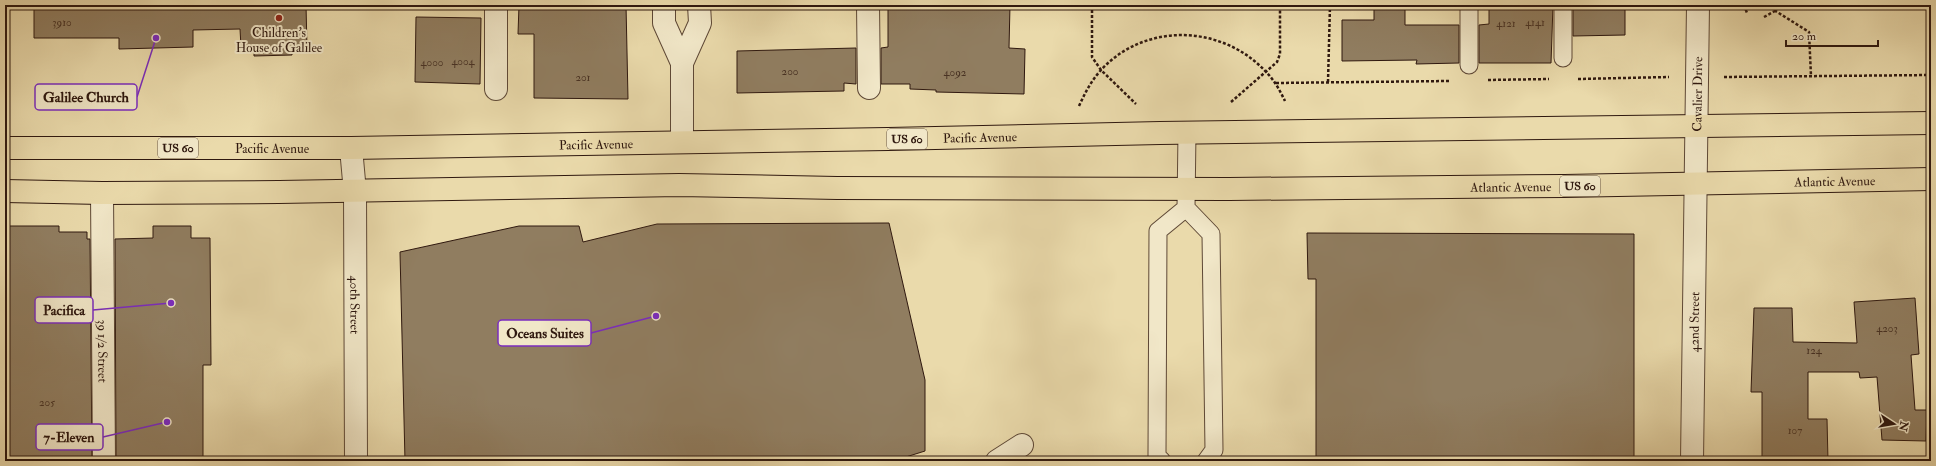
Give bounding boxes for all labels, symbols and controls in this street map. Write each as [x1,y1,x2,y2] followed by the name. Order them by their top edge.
[274,13,284,23] marker: Children's House of Galilee
[52,16,72,29] house number: 3910
[1525,16,1545,29] house number: 4141
[1496,17,1516,30] house number: 4121
[1786,22,1878,48] scale bar
[236,25,323,56] place label: Children's House of Galilee
[1792,29,1817,44] text: 20 m
[451,55,476,68] house number: 4004
[421,56,444,69] house number: 4000
[1689,56,1706,132] street label: Cavalier Drive
[782,65,799,78] house number: 200
[944,66,967,79] house number: 4092
[575,71,591,84] house number: 201
[35,84,137,110] callout: Galilee Church
[43,89,130,106] text: Galilee Church
[887,129,927,149] road number: US 60
[943,129,1018,147] street label: Pacific Avenue
[559,136,634,154] street label: Pacific Avenue
[158,138,198,158] road number: US 60
[235,141,310,157] street label: Pacific Avenue
[1793,173,1876,191] street label: Atlantic Avenue
[1560,176,1600,196] road number: US 60
[1469,179,1552,196] street label: Atlantic Avenue
[346,275,363,334] street label: 40th Street
[1686,292,1703,353] street label: 42nd Street
[35,297,93,323] callout: Pacifica
[43,302,86,319] text: Pacifica
[94,319,110,383] street label: 39 1/2 Street
[498,320,591,346] callout: Oceans Suites
[1876,322,1898,335] house number: 4203
[506,325,584,342] text: Oceans Suites
[1806,344,1823,357] house number: 124
[39,396,55,409] house number: 205
[1874,404,1914,444] north arrow
[1896,419,1911,433] text: N
[36,424,103,450] callout: 7-Eleven
[1788,424,1802,437] house number: 107
[44,429,95,446] text: 7-Eleven

